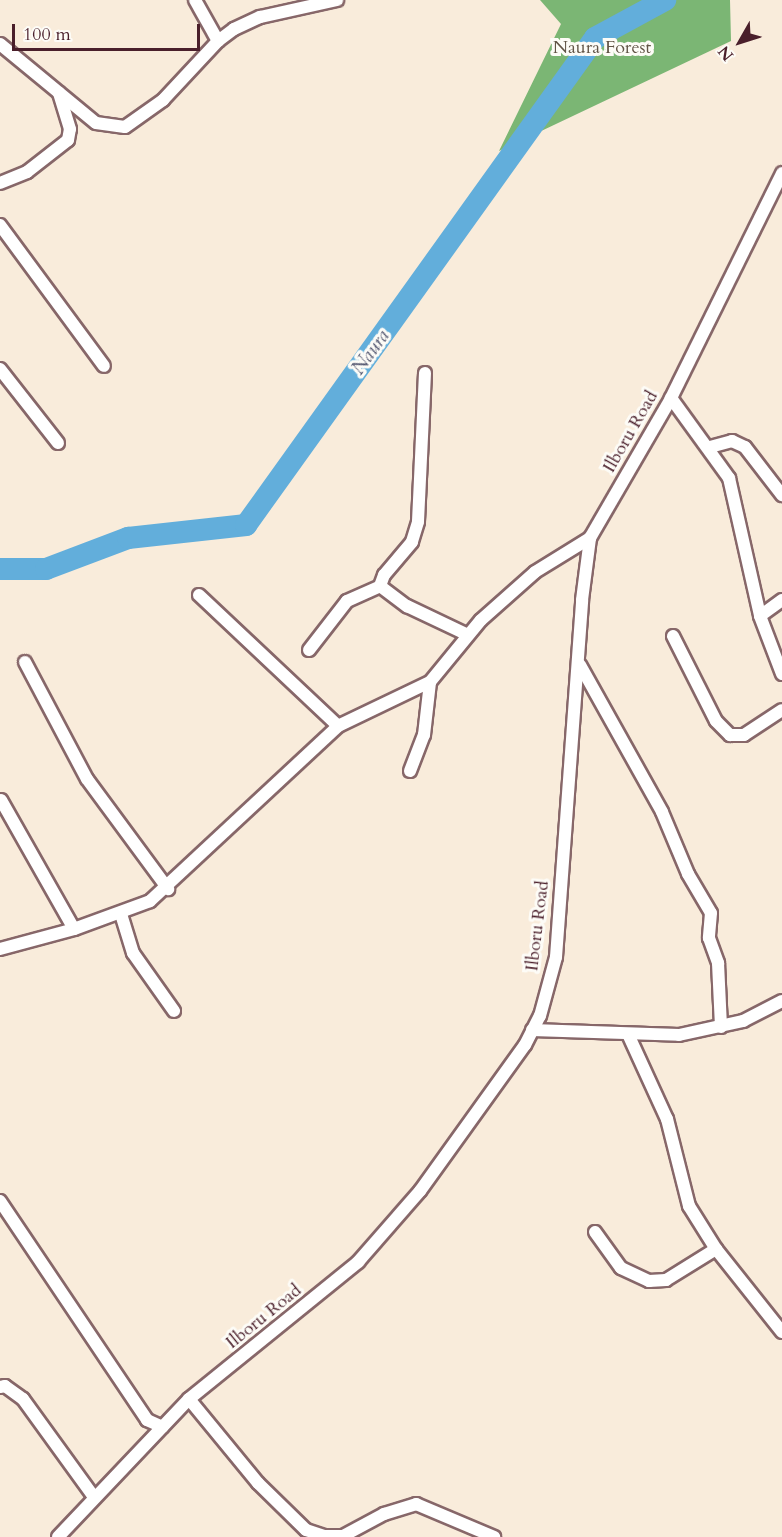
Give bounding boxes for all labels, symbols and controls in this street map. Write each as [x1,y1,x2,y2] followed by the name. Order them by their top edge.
[15,12,202,50] scale bar
[710,12,770,72] north arrow
[23,22,71,47] text: 100 m
[553,37,651,59] park label: Naura Forest
[713,41,739,66] text: N
[346,325,394,379] water label: Naura
[599,387,663,477] street label: Ilboru Road
[522,880,554,972] street label: Ilboru Road
[222,1280,306,1354] street label: Ilboru Road

